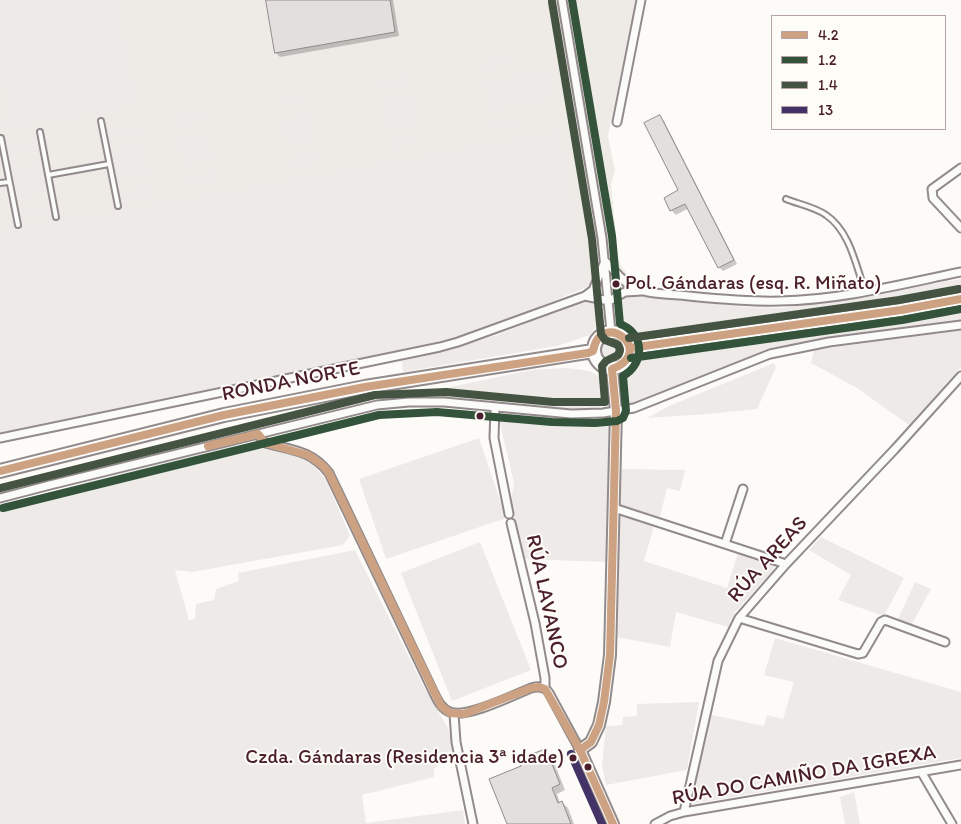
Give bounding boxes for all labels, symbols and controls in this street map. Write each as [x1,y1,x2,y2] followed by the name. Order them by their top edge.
[771,15,946,130] legend
[818,26,839,44] text: 4.2
[818,51,837,69] text: 1.2
[818,76,838,94] text: 1.4
[818,101,833,119] text: 13
[625,272,881,296] place label: Pol. Gándaras (esq. R. Miñato)
[611,279,621,289] marker: Pol. Gándaras (esq. R. Miñato)
[220,356,362,408] street label: RONDA NORTE
[475,411,485,421] unlabelled marker
[723,512,813,608] street label: RÚA AREAS
[519,532,573,672] street label: RÚA LAVANCO
[670,740,938,812] street label: RÚA DO CAMIÑO DA IGREXA
[245,746,564,770] place label: Czda. Gándaras (Residencia 3ª idade)
[568,753,578,763] marker: Czda. Gándaras (Residencia 3ª idade)
[583,762,593,772] unlabelled marker

